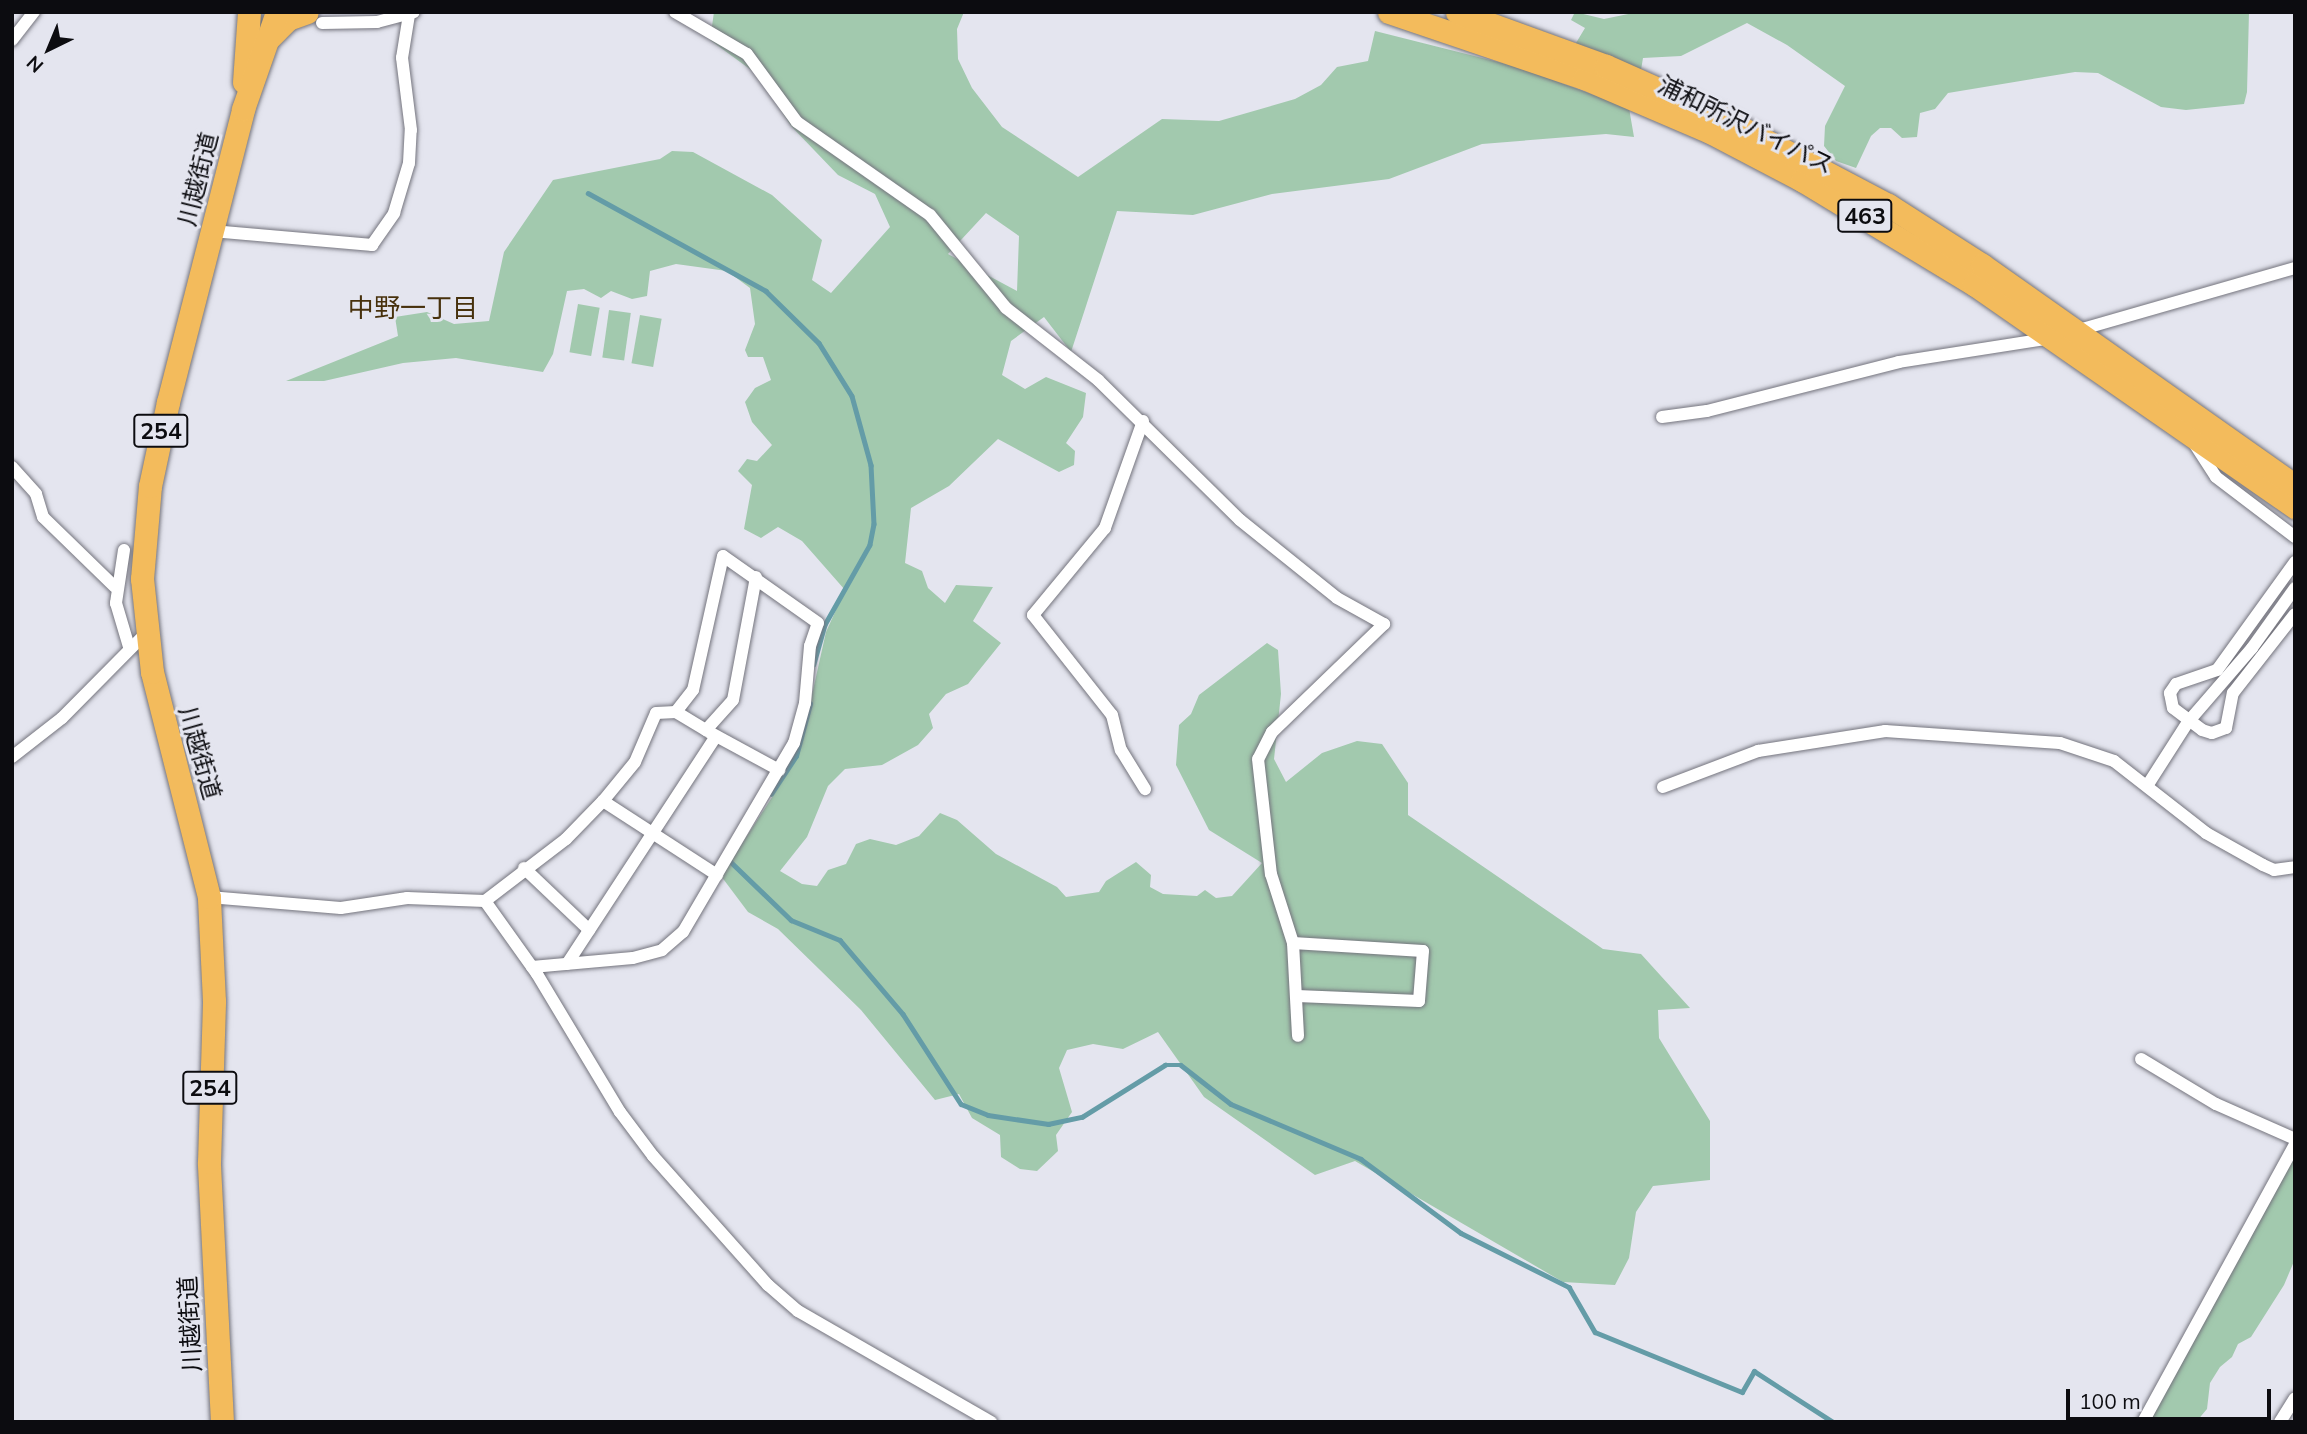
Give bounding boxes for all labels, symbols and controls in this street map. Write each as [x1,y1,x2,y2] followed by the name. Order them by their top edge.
[14,14,84,84] north arrow
[21,51,48,78] text: N
[1653,70,1839,180] street label: 浦和所沢バイパス
[172,129,224,229] street label: 川越街道
[1837,196,1893,236] road number: 463
[348,292,478,324] district label: 中野一丁目
[133,412,189,450] road number: 254
[173,703,227,803] street label: 川越街道
[182,1068,238,1107] road number: 254
[173,1275,207,1373] street label: 川越街道
[2069,1374,2274,1418] scale bar
[2079,1388,2141,1414] text: 100 m

